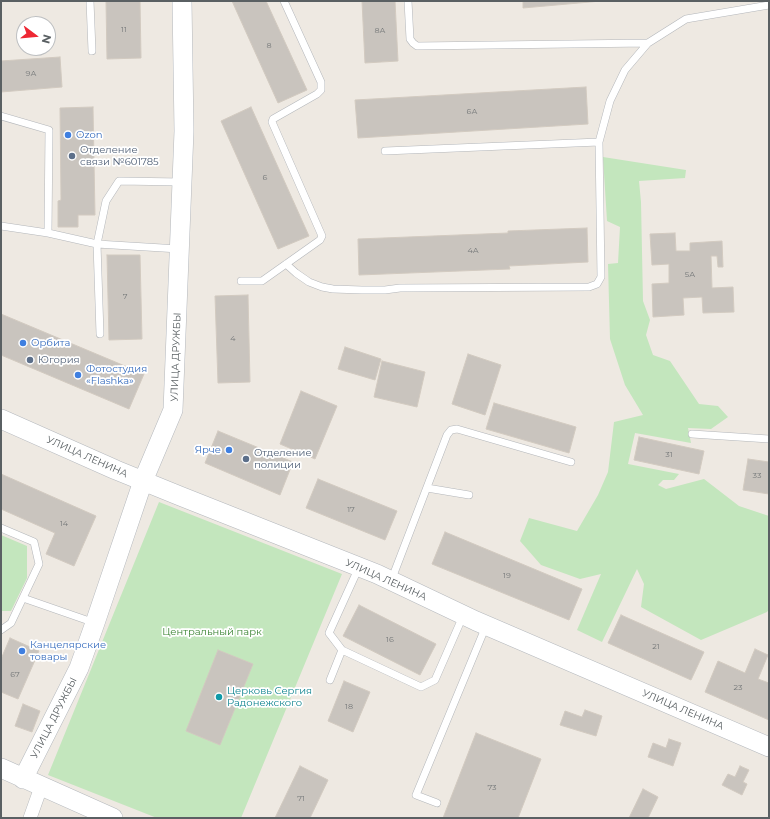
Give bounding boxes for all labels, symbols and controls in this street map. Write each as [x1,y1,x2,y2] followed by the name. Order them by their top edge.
[16,16,56,56] north arrow
[121,25,127,35] house number: 11
[374,26,386,36] house number: 8А
[39,33,55,45] text: N
[266,41,272,51] house number: 8
[26,69,36,79] house number: 9А
[467,107,477,117] house number: 6А
[76,129,102,141] place label: Ozon
[63,130,73,140] marker: Ozon
[80,144,159,168] place label: Отделение связи №601785
[67,151,77,161] marker: Отделение связи №601785
[263,173,267,183] house number: 6
[467,246,479,256] house number: 4А
[685,270,695,280] house number: 5А
[123,292,127,302] house number: 7
[168,312,184,402] street label: УЛИЦА ДРУЖБЫ
[230,334,236,344] house number: 4
[31,337,70,349] place label: Орбита
[18,338,28,348] marker: Орбита
[38,354,80,366] place label: Югория
[25,355,35,365] marker: Югория
[86,363,147,386] place label: Фотостудия «Flashka»
[73,370,83,380] marker: Фотостудия «Flashka»
[45,434,129,480] street label: УЛИЦА ЛЕНИНА
[195,444,221,456] place label: Ярче
[224,445,234,455] marker: Ярче
[254,447,312,470] place label: Отделение полиции
[665,450,673,460] house number: 31
[241,454,251,464] marker: Отделение полиции
[753,471,761,481] house number: 33
[347,505,355,515] house number: 17
[60,519,68,529] house number: 14
[344,557,428,603] street label: УЛИЦА ЛЕНИНА
[503,571,511,581] house number: 19
[162,626,262,638] park label: Центральный парк
[386,635,394,645] house number: 16
[30,639,106,662] place label: Канцелярские товары
[652,642,660,652] house number: 21
[17,646,27,656] marker: Канцелярские товары
[10,670,20,680] house number: 67
[28,676,80,760] street label: УЛИЦА ДРУЖБЫ
[733,683,743,693] house number: 23
[227,685,312,708] place label: Церковь Сергия Радонежского
[640,687,726,733] street label: УЛИЦА ЛЕНИНА
[214,692,224,702] marker: Церковь Сергия Радонежского
[345,702,353,712] house number: 18
[487,783,497,793] house number: 73
[297,794,305,804] house number: 71

